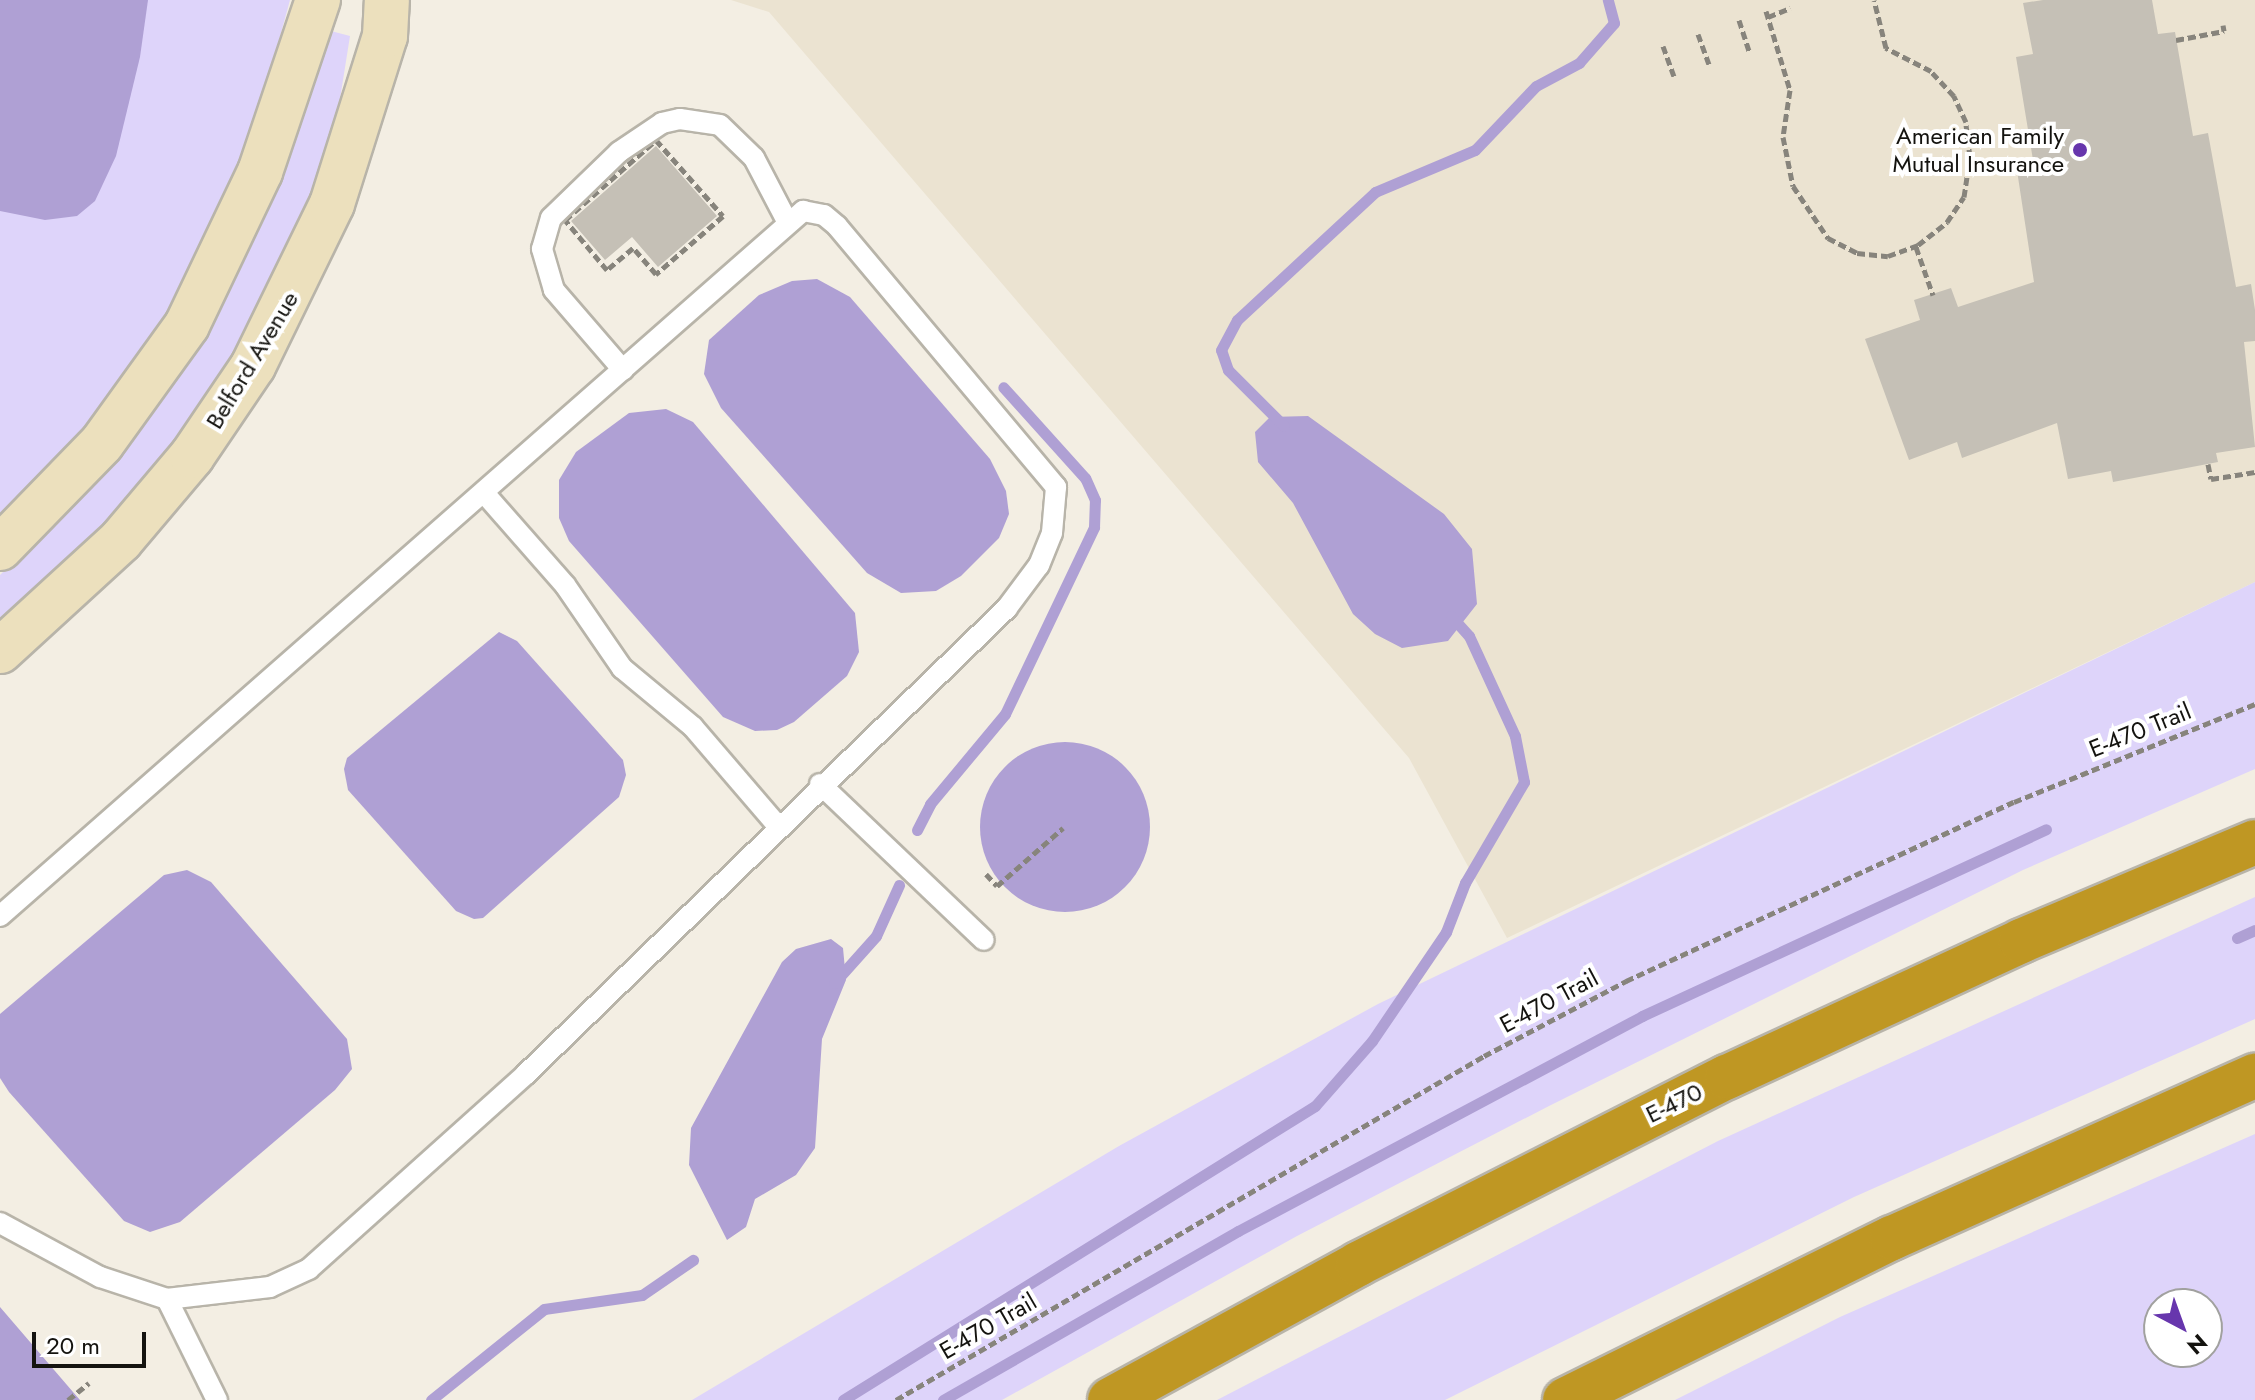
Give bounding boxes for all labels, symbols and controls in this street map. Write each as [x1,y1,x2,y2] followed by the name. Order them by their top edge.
[1892,122,2064,178] place label: American Family Mutual Insurance
[2071,141,2089,159] marker: American Family Mutual Insurance
[200,286,304,434] street label: Belford Avenue
[2085,697,2195,763] street label: E-470 Trail
[1495,963,1603,1039] street label: E-470 Trail
[1641,1077,1707,1129] street label: E-470
[934,1287,1042,1365] street label: E-470 Trail
[2143,1288,2223,1368] north arrow
[36,1316,150,1366] scale bar
[2180,1327,2215,1362] text: N
[46,1328,100,1363] text: 20 m

